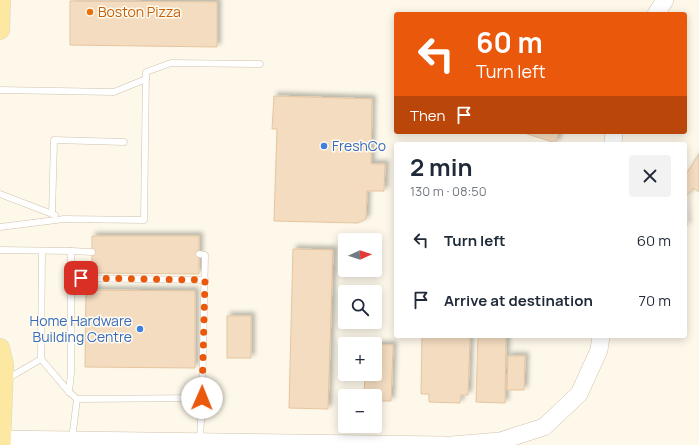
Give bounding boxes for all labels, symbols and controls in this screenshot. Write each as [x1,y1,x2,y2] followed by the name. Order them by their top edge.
[98,2,181,21] place label: Boston Pizza
[85,7,95,17] marker: Boston Pizza
[476,23,543,61] text: 60 m
[410,28,462,80] icon: left
[476,59,546,83] text: Turn left
[453,104,475,126] icon: arrive
[410,105,445,126] text: Then
[332,136,386,155] place label: FreshCo
[319,141,329,151] marker: FreshCo
[410,150,472,183] text: 2 min
[629,155,671,197] button: close
[410,182,487,200] text: 130 m · 08:50
[410,229,432,251] icon: left
[444,230,506,251] text: Turn left
[637,230,671,251] text: 60 m
[338,233,382,277] north arrow
[338,233,382,433] map controls
[64,261,98,295] pin
[70,267,92,289] icon: arrive
[338,285,382,329] button: search
[410,289,432,311] icon: arrive
[444,290,593,311] text: Arrive at destination
[639,290,671,311] text: 70 m
[30,311,132,346] place label: Home Hardware Building Centre
[135,324,145,334] marker: Home Hardware Building Centre
[338,337,382,381] button: +
[181,377,223,419] position arrow
[338,389,382,433] button: −

